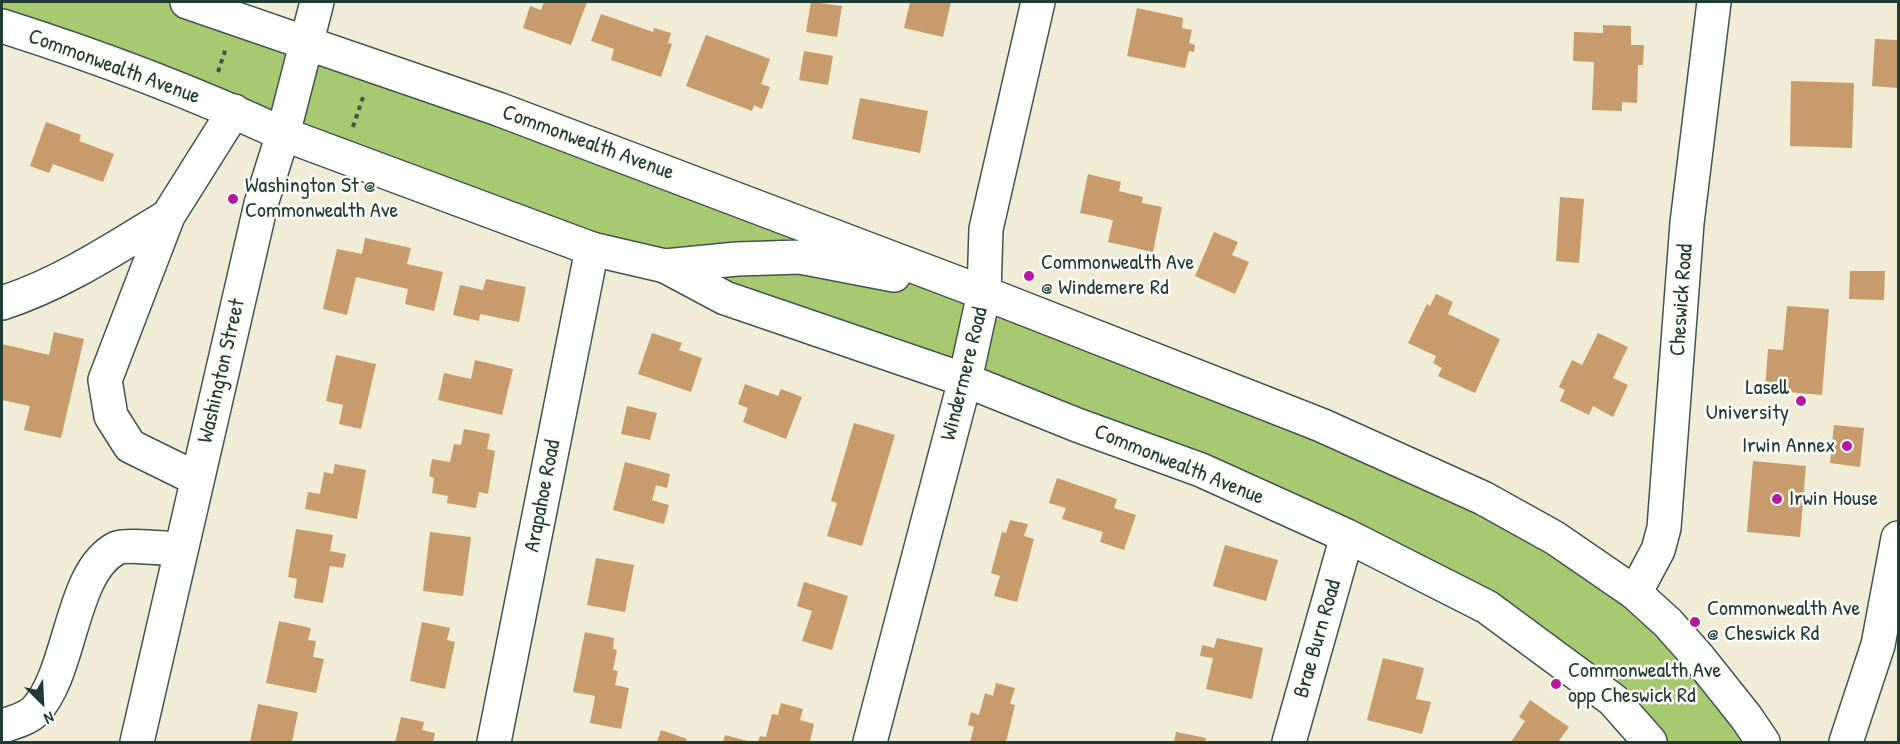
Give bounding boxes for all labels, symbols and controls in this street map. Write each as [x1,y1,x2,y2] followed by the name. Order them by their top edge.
[25,24,203,110] street label: Commonwealth Avenue
[499,100,677,186] street label: Commonwealth Avenue
[245,173,398,224] place label: Washington St @ Commonwealth Ave
[226,192,240,206] marker: Washington St @ Commonwealth Ave
[1665,243,1699,357] street label: Cheswick Road
[1041,250,1194,302] place label: Commonwealth Ave @ Windemere Rd
[1022,269,1036,283] marker: Commonwealth Ave @ Windemere Rd
[193,296,251,446] street label: Washington Street
[936,305,994,443] street label: Windermere Road
[1706,375,1789,427] place label: Lasell University
[1794,394,1808,408] marker: Lasell University
[1090,419,1268,511] street label: Commonwealth Avenue
[1742,433,1835,459] place label: Irwin Annex
[519,438,567,554] street label: Arapahoe Road
[1840,439,1854,453] marker: Irwin Annex
[1789,486,1878,512] place label: Irwin House
[1770,492,1784,506] marker: Irwin House
[1289,577,1347,701] street label: Brae Burn Road
[1707,596,1860,648] place label: Commonwealth Ave @ Cheswick Rd
[1688,615,1702,629] marker: Commonwealth Ave @ Cheswick Rd
[1568,658,1721,710] place label: Commonwealth Ave opp Cheswick Rd
[12,672,72,732] north arrow
[1549,677,1563,691] marker: Commonwealth Ave opp Cheswick Rd
[41,707,58,730] text: N

